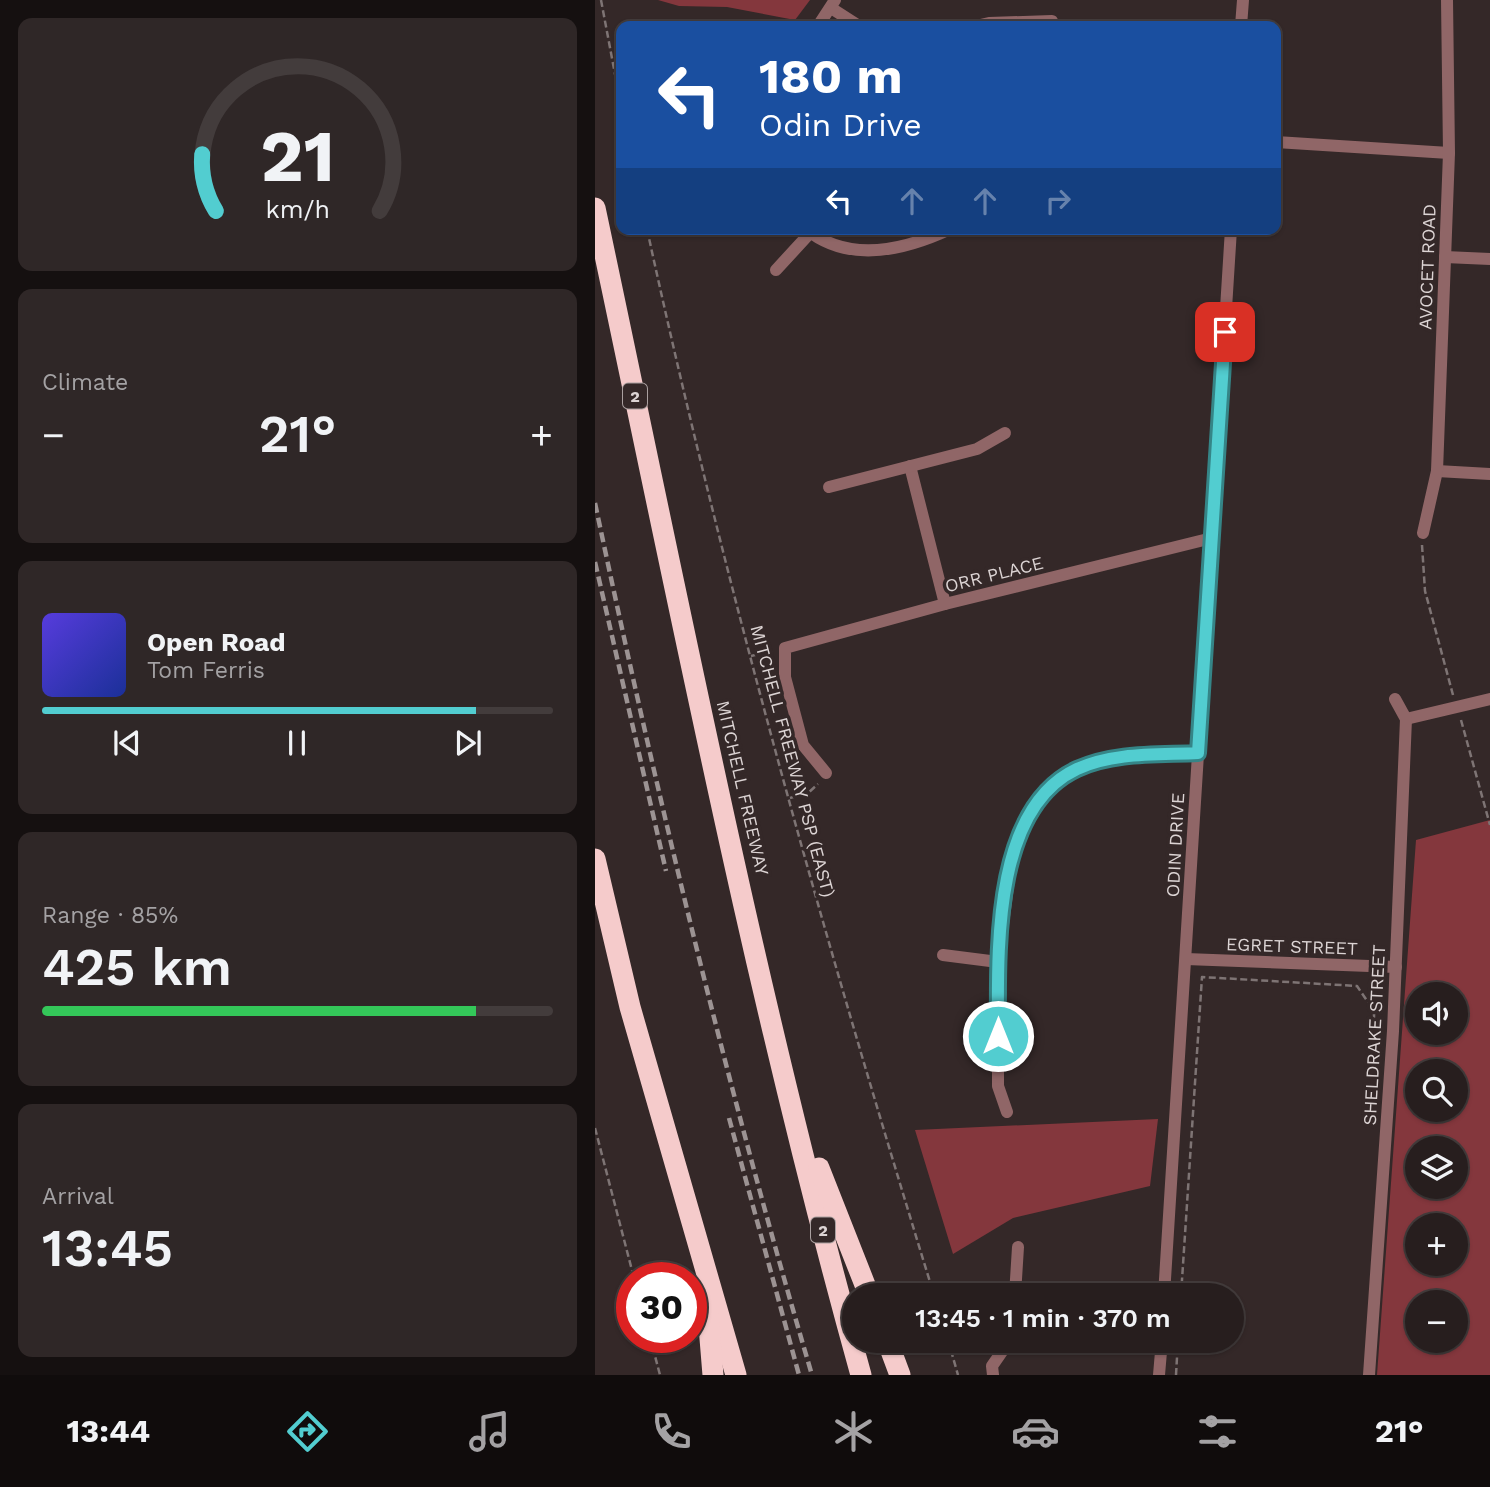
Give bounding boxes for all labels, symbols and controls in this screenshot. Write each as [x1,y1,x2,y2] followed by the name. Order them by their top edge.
[759,47,903,105] text: 180 m
[644,49,735,140] icon: left
[759,106,922,144] text: Odin Drive
[260,113,335,199] text: 21
[820,182,858,220] icon: left
[893,182,931,220] icon: ahead
[966,182,1004,220] icon: ahead
[1039,182,1077,220] icon: right
[265,195,330,224] text: km/h
[1414,204,1440,330] street label: AVOCET ROAD
[1195,302,1255,362] pin
[1206,313,1244,351] icon: arrive
[42,369,128,396] text: Climate
[623,384,647,408] road number: 2
[259,404,336,465] text: 21°
[42,413,65,457] text: −
[530,413,553,457] text: +
[943,552,1045,596] street label: ORR PLACE
[746,623,840,899] street label: MITCHELL FREEWAY PSP (EAST)
[147,627,285,657] text: Open Road
[147,657,265,684] text: Tom Ferris
[713,698,774,878] street label: MITCHELL FREEWAY
[108,724,146,762] icon: previous
[278,724,316,762] icon: pause
[449,724,487,762] icon: next
[1162,792,1188,898] street label: ODIN DRIVE
[42,902,178,929] text: Range · 85%
[1226,933,1358,959] street label: EGRET STREET
[42,937,232,998] text: 425 km
[1359,944,1389,1126] street label: SHELDRAKE STREET
[1405,982,1468,1353] map controls
[1405,982,1468,1045] button: sound
[961,999,1035,1073] position arrow
[1405,1059,1468,1122] button: search
[1405,1136,1468,1199] button: layers
[42,1183,114,1210] text: Arrival
[1405,1213,1468,1276] button: +
[42,1218,173,1279] text: 13:45
[811,1218,835,1242] road number: 2
[616,1262,707,1353] speed limit sign: 30
[1405,1290,1468,1353] button: −
[915,1303,1171,1333] text: 13:45 · 1 min · 370 m
[283,1407,332,1456] icon: directions
[465,1407,514,1456] icon: music
[647,1407,696,1456] icon: phone
[829,1407,878,1456] icon: climate
[1011,1407,1060,1456] icon: car
[1193,1407,1242,1456] icon: filters
[66,1412,150,1450] text: 13:44
[1375,1412,1424,1450] text: 21°

